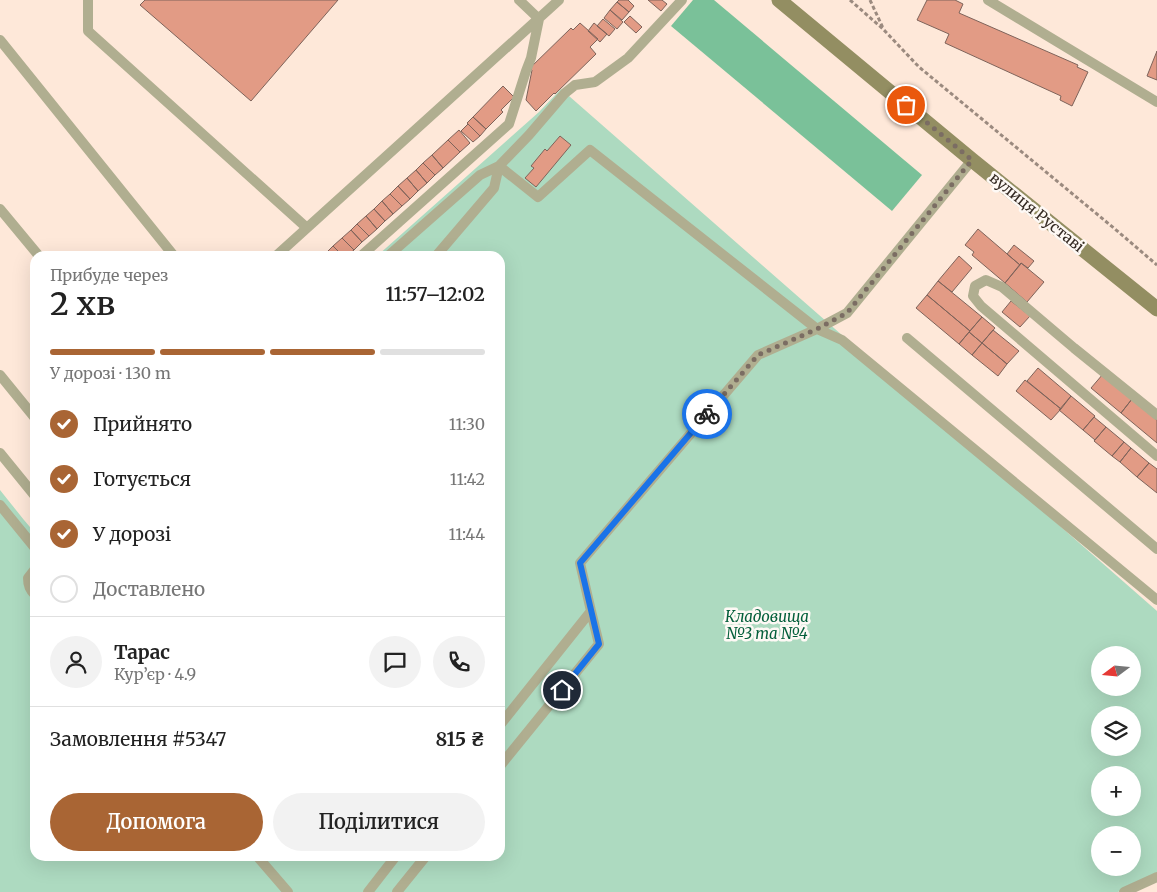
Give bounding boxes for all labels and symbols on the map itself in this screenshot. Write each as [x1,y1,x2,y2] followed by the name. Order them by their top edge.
[885,84,927,126] pin
[986,168,1088,256] street label: вулиця Руставі
[682,389,732,439] courier
[725,607,809,643] park label: Кладовища №3 та №4
[1091,646,1141,696] north arrow
[541,669,583,711] pin

